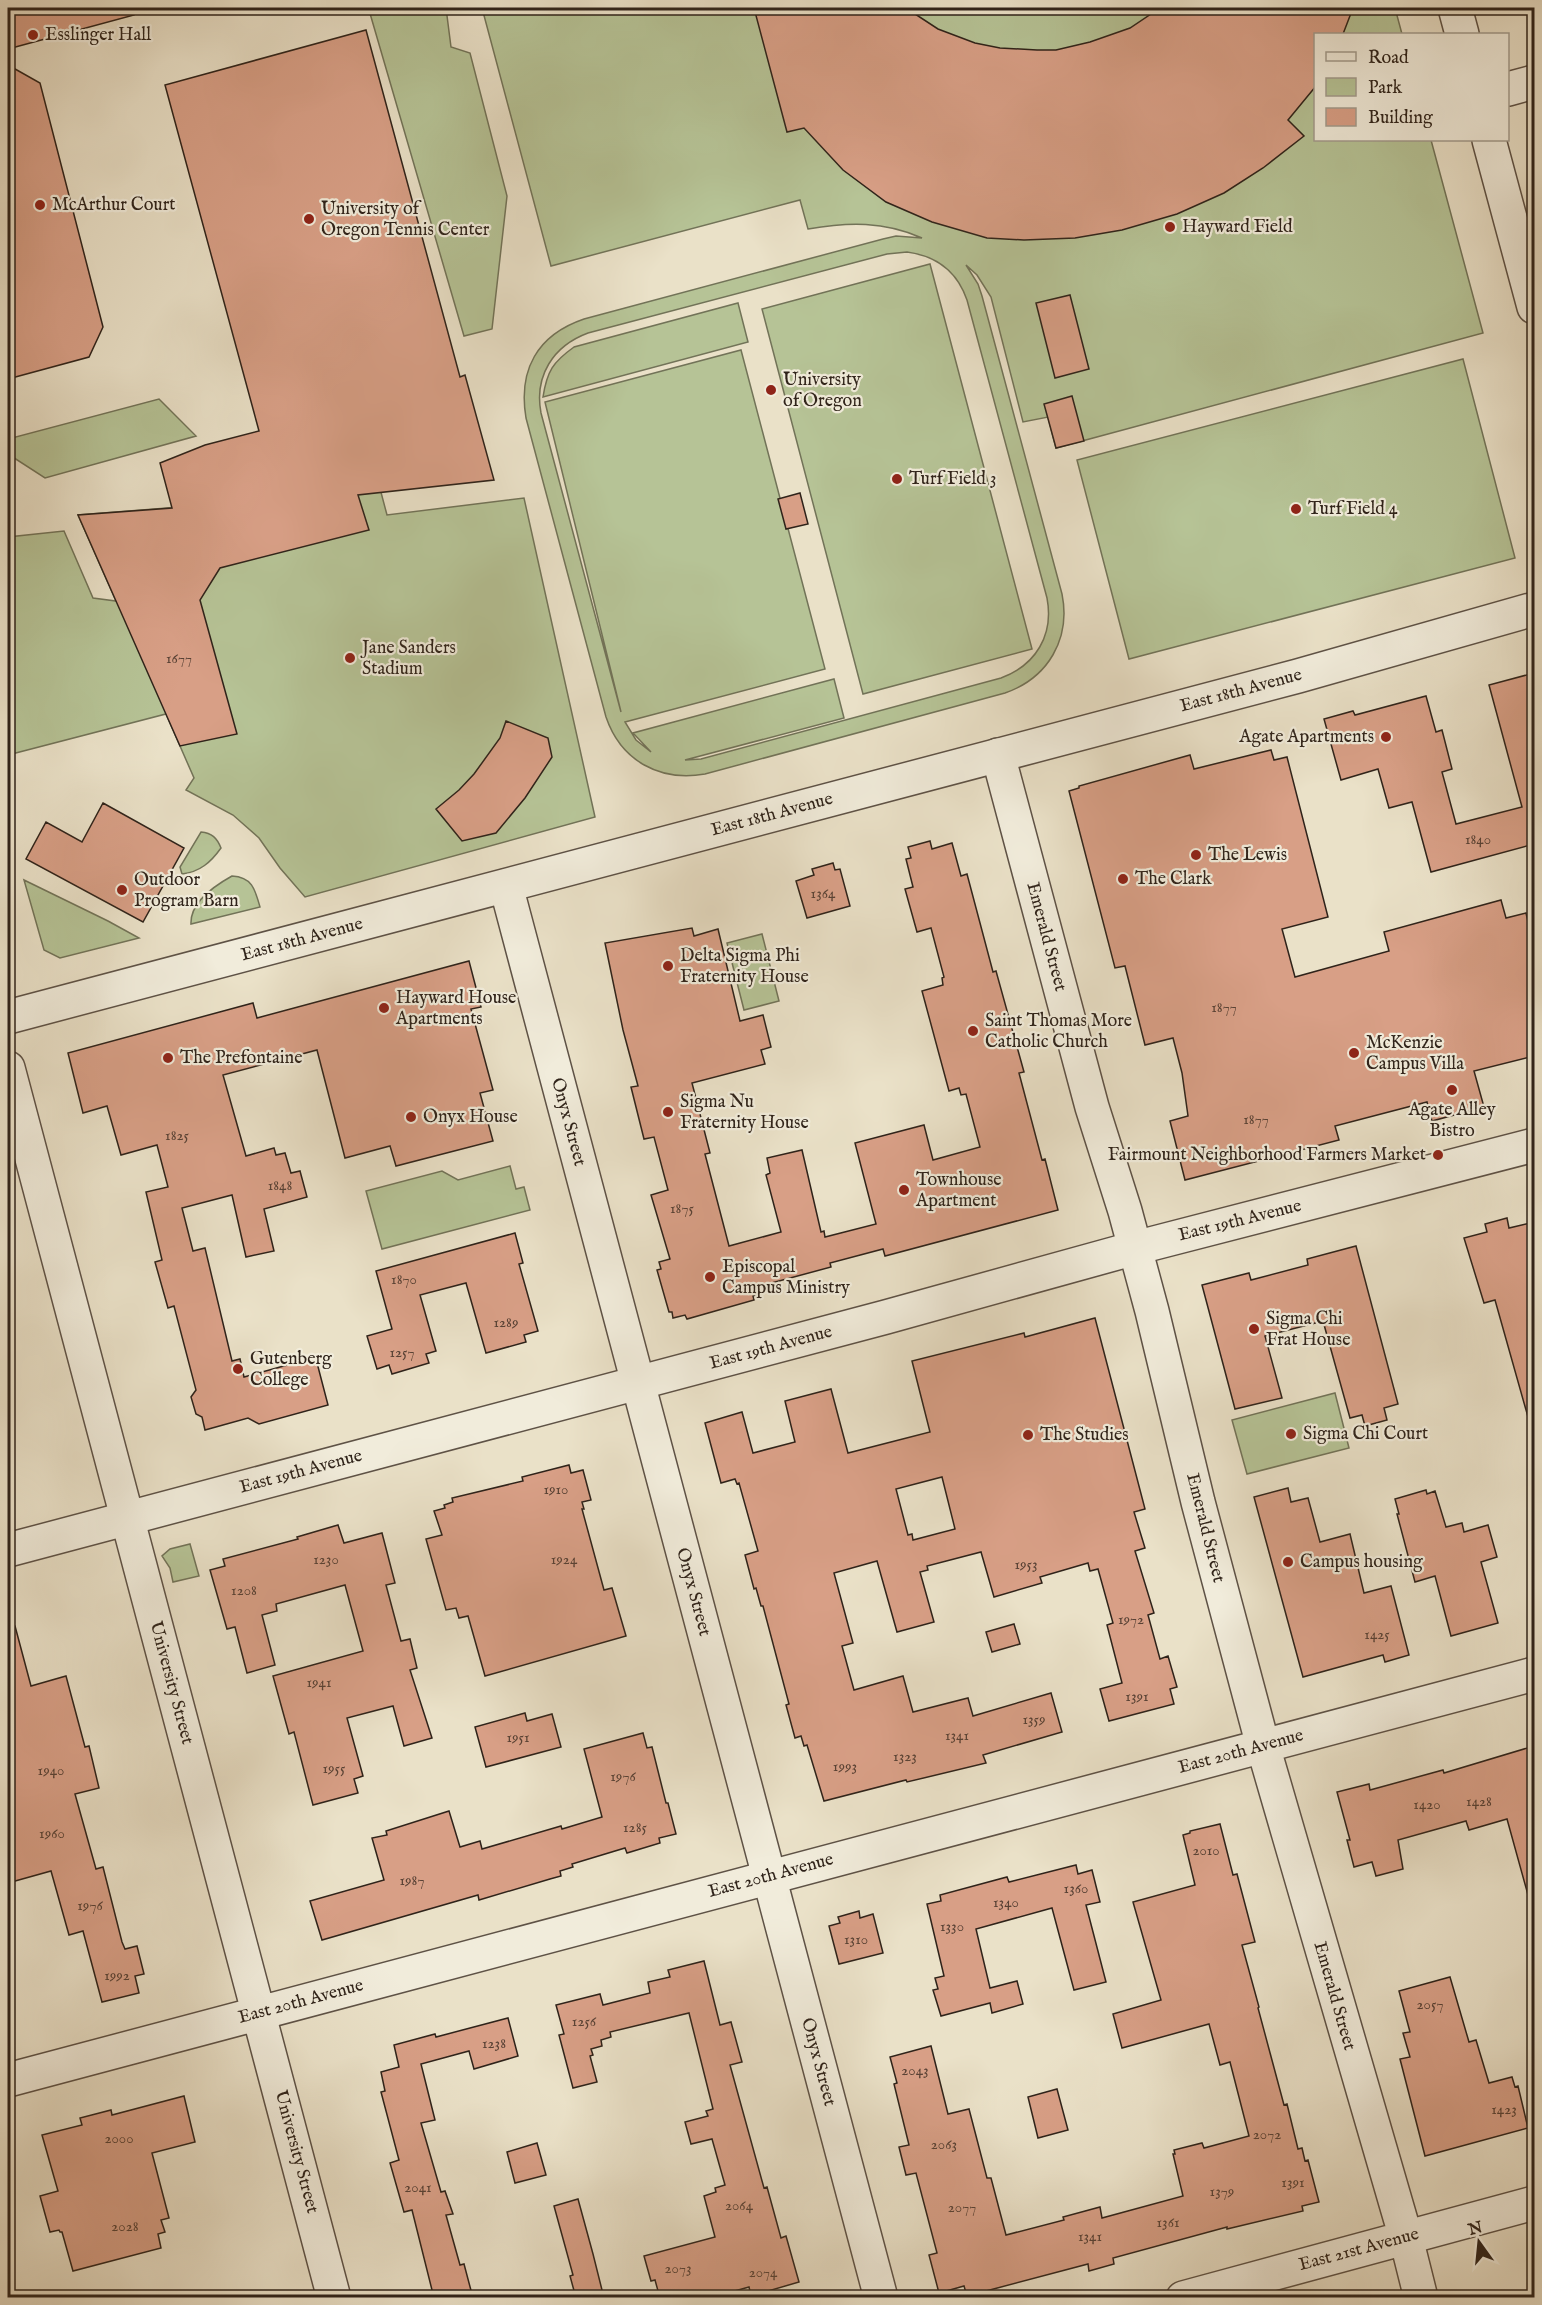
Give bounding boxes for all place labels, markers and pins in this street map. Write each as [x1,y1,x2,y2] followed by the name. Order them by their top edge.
[45,24,151,47] place label: Esslinger Hall
[26,28,40,42] marker: Esslinger Hall
[52,194,175,217] place label: McArthur Court
[33,198,47,212] marker: McArthur Court
[321,198,490,242] place label: University of Oregon Tennis Center
[302,212,316,226] marker: University of Oregon Tennis Center
[1182,216,1293,239] place label: Hayward Field
[1163,220,1177,234] marker: Hayward Field
[783,369,862,413] place label: University of Oregon
[764,383,778,397] marker: University of Oregon
[909,468,997,491] place label: Turf Field 3
[890,472,904,486] marker: Turf Field 3
[1308,498,1398,521] place label: Turf Field 4
[1289,502,1303,516] marker: Turf Field 4
[360,637,456,681] place label: Jane Sanders Stadium
[343,651,357,665] marker: Jane Sanders Stadium
[1238,726,1374,749] place label: Agate Apartments
[1379,730,1393,744] marker: Agate Apartments
[1208,844,1287,867] place label: The Lewis
[1189,848,1203,862] marker: The Lewis
[1135,868,1212,891] place label: The Clark
[134,869,239,913] place label: Outdoor Program Barn
[1116,872,1130,886] marker: The Clark
[115,883,129,897] marker: Outdoor Program Barn
[680,945,809,989] place label: Delta Sigma Phi Fraternity House
[661,959,675,973] marker: Delta Sigma Phi Fraternity House
[395,987,516,1031] place label: Hayward House Apartments
[377,1001,391,1015] marker: Hayward House Apartments
[985,1010,1132,1054] place label: Saint Thomas More Catholic Church
[966,1024,980,1038] marker: Saint Thomas More Catholic Church
[1366,1032,1464,1076] place label: McKenzie Campus Villa
[1347,1046,1361,1060] marker: McKenzie Campus Villa
[180,1047,302,1070] place label: The Prefontaine
[161,1051,175,1065] marker: The Prefontaine
[1445,1083,1459,1097] marker: Agate Alley Bistro
[680,1091,809,1135] place label: Sigma Nu Fraternity House
[1407,1099,1496,1143] place label: Agate Alley Bistro
[661,1105,675,1119] marker: Sigma Nu Fraternity House
[423,1106,518,1129] place label: Onyx House
[404,1110,418,1124] marker: Onyx House
[1108,1144,1426,1167] place label: Fairmount Neighborhood Farmers Market
[1431,1148,1445,1162] marker: Fairmount Neighborhood Farmers Market
[915,1169,1001,1213] place label: Townhouse Apartment
[897,1183,911,1197] marker: Townhouse Apartment
[722,1256,850,1300] place label: Episcopal Campus Ministry
[703,1270,717,1284] marker: Episcopal Campus Ministry
[1266,1308,1350,1352] place label: Sigma Chi Frat House
[1247,1322,1261,1336] marker: Sigma Chi Frat House
[250,1348,332,1392] place label: Gutenberg College
[231,1362,245,1376] marker: Gutenberg College
[1303,1423,1428,1446] place label: Sigma Chi Court
[1040,1424,1129,1447] place label: The Studies
[1284,1427,1298,1441] marker: Sigma Chi Court
[1021,1428,1035,1442] marker: The Studies
[1300,1551,1423,1574] place label: Campus housing
[1281,1555,1295,1569] marker: Campus housing

